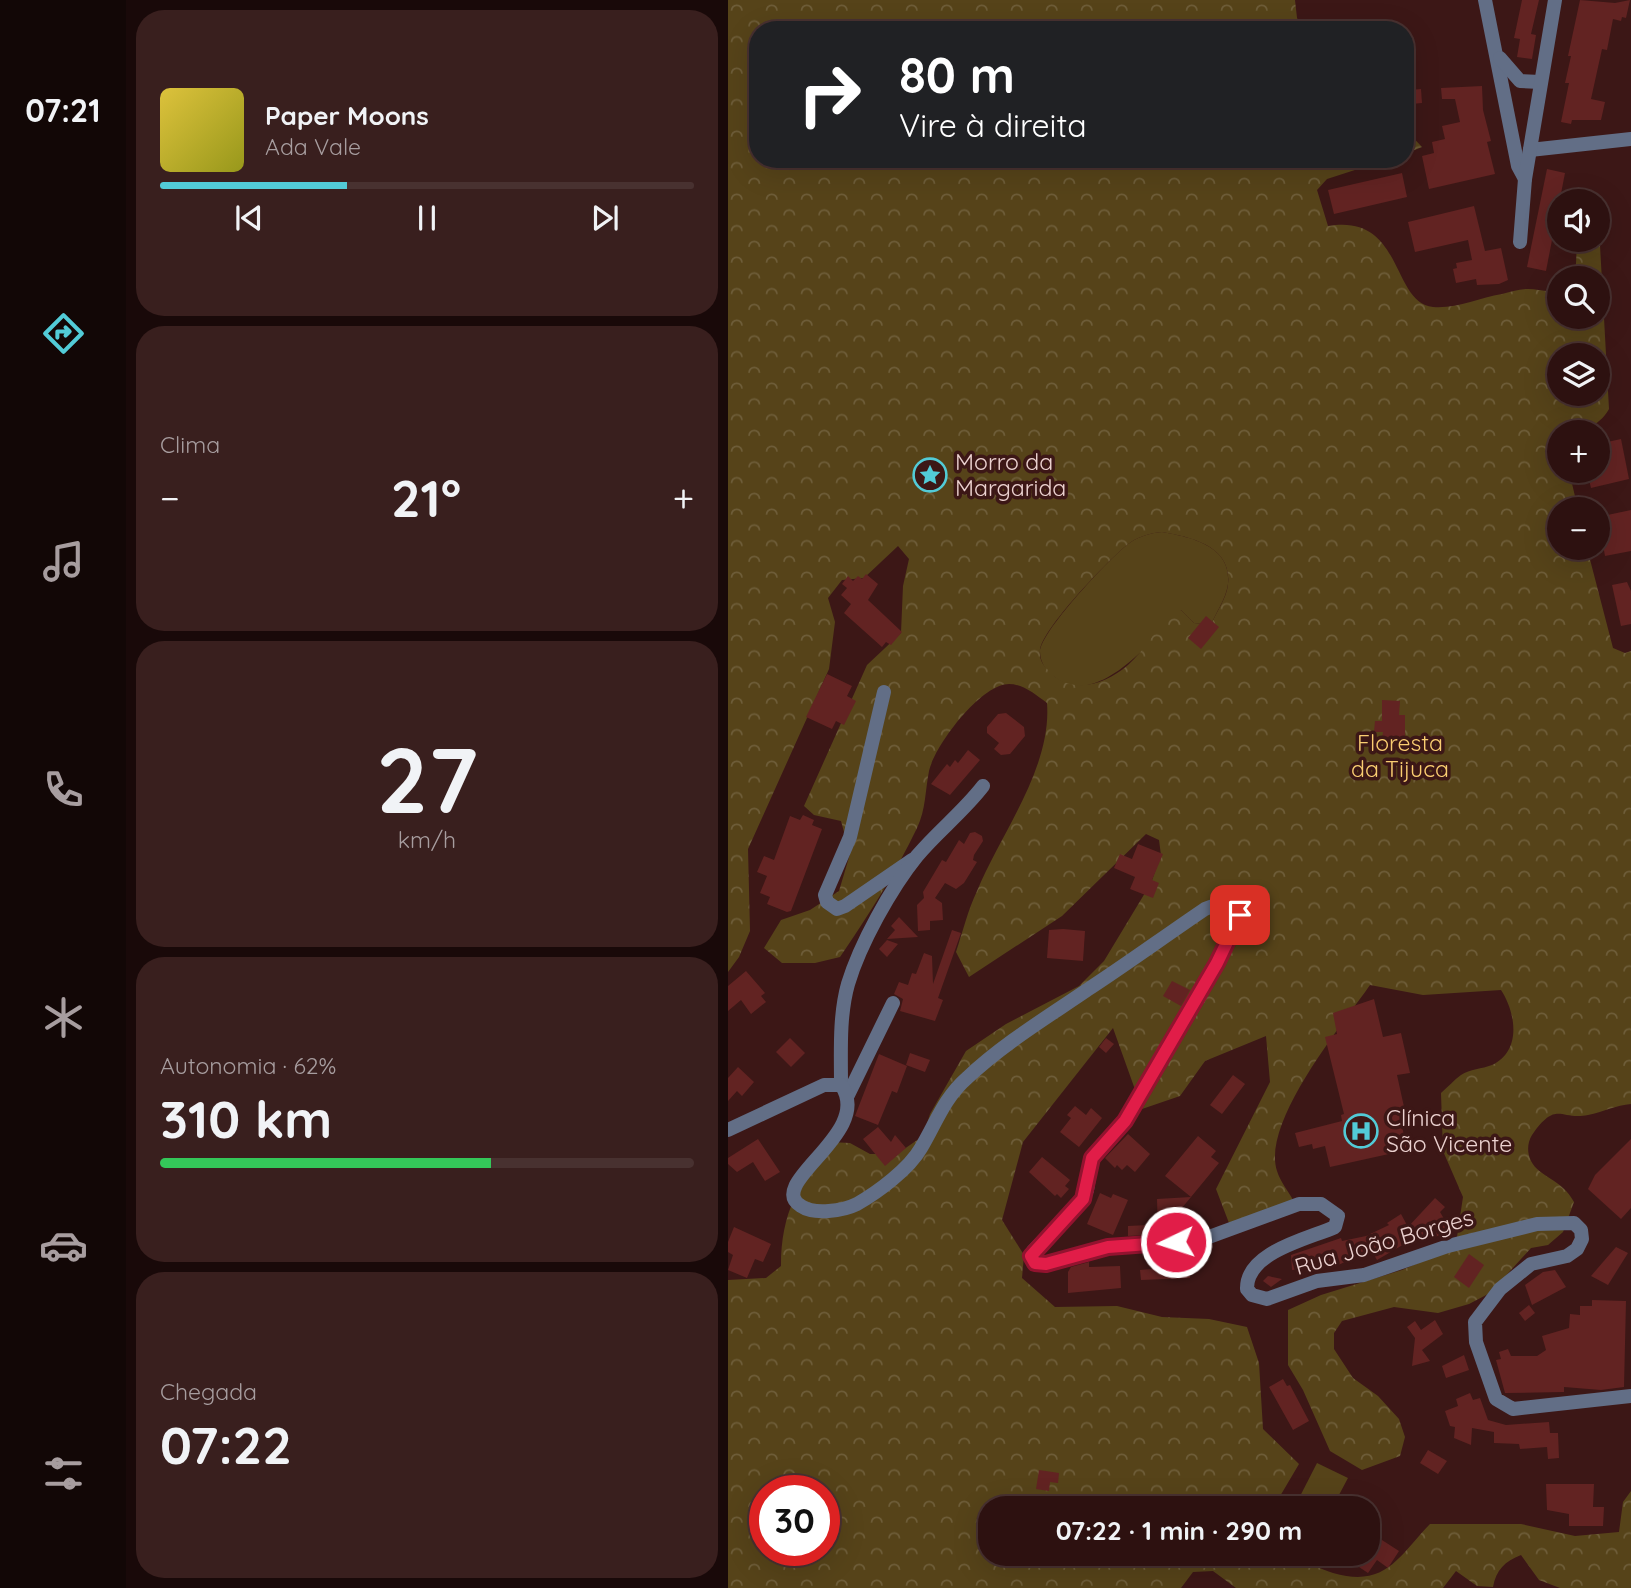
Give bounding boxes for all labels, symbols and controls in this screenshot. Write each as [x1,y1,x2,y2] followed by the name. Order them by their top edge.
[899,44,1015,105] text: 80 m
[784,49,875,140] icon: right
[25,90,101,130] text: 07:21
[265,99,429,132] text: Paper Moons
[899,105,1087,145] text: Vire à direita
[265,132,361,161] text: Ada Vale
[1547,189,1610,560] map controls
[1547,189,1610,252] button: sound
[230,199,268,237] icon: previous
[408,199,446,237] icon: pause
[586,199,624,237] icon: next
[1547,266,1610,329] button: search
[39,309,88,358] icon: directions
[1547,343,1610,406] button: layers
[1547,420,1610,483] button: +
[160,430,220,459] text: Clima
[955,447,1066,502] place label: Morro da Margarida
[911,456,949,494] place icon: Morro da Margarida
[391,465,461,530] text: 21°
[160,474,180,522] text: −
[673,474,694,522] text: +
[1547,497,1610,560] button: −
[39,537,88,586] icon: music
[376,722,478,836] text: 27
[1351,728,1449,783] park label: Floresta da Tijuca
[39,765,88,814] icon: phone
[398,825,456,854] text: km/h
[1210,885,1270,945] pin
[1221,896,1259,934] icon: arrive
[39,993,88,1042] icon: climate
[160,1051,336,1080] text: Autonomia · 62%
[160,1086,332,1151] text: 310 km
[1386,1103,1512,1158] place label: Clínica São Vicente
[1342,1112,1380,1150] hospital icon: Clínica São Vicente
[1291,1202,1477,1281] street label: Rua João Borges
[1139,1205,1213,1279] position arrow
[39,1221,88,1270] icon: car
[160,1377,257,1406] text: Chegada
[160,1412,292,1477] text: 07:22
[39,1449,88,1498] icon: filters
[749,1475,840,1566] speed limit sign: 30
[1056,1514,1302,1547] text: 07:22 · 1 min · 290 m

